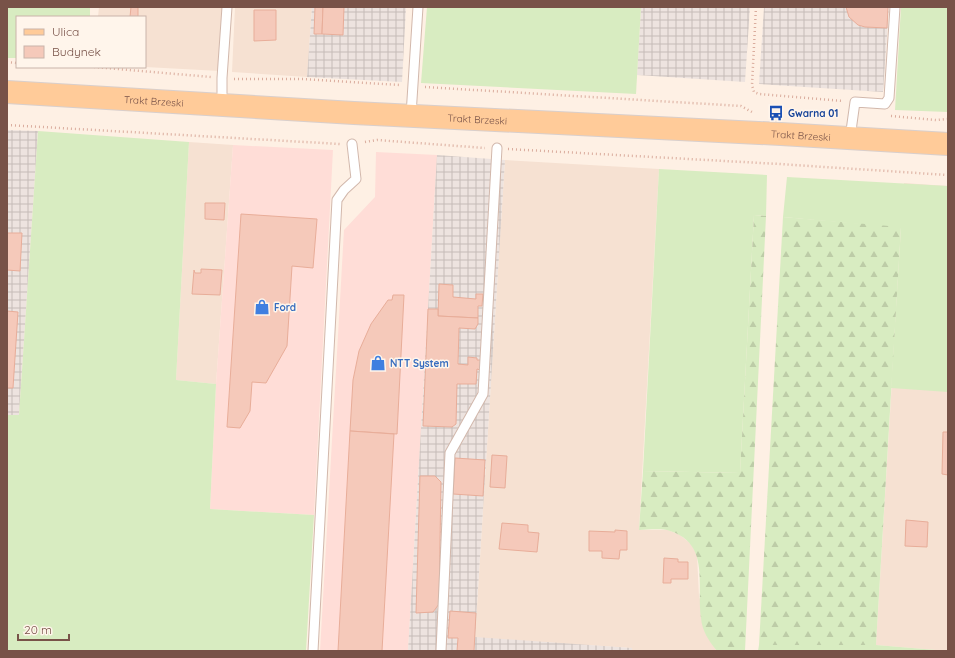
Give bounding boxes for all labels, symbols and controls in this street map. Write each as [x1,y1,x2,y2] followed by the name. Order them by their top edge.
[16,16,146,68] legend
[52,24,79,39] text: Ulica
[52,44,101,59] text: Budynek
[124,93,184,109] street label: Trakt Brzeski
[767,104,785,122] bus stop icon: Gwarna 01
[788,107,838,120] place label: Gwarna 01
[447,111,507,127] street label: Trakt Brzeski
[771,127,831,143] street label: Trakt Brzeski
[253,298,271,316] shop icon: Ford
[274,301,296,314] place label: Ford
[369,354,387,372] shop icon: NTT System
[390,357,449,370] place label: NTT System
[18,616,69,642] scale bar
[24,622,52,637] text: 20 m

